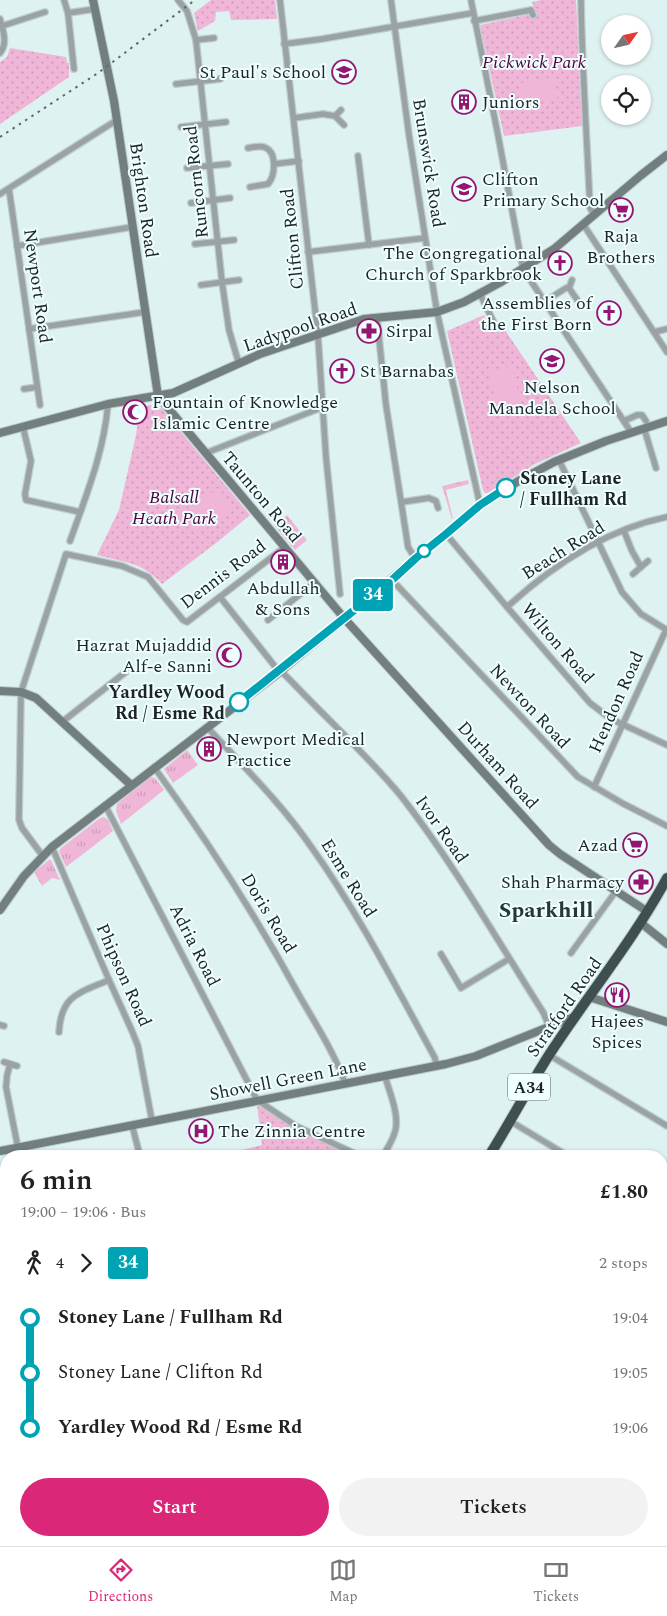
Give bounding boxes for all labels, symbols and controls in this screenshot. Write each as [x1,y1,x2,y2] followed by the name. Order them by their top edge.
[601,15,651,65] north arrow
[601,15,651,125] map controls
[482,49,587,76] park label: Pickwick Park
[199,59,326,86] place label: St Paul's School
[331,59,357,85] school or university icon: St Paul's School
[601,75,651,125] button: locate
[451,89,477,115] building icon: Juniors
[482,89,540,116] place label: Juniors
[405,97,452,230] street label: Brunswick Road
[177,124,216,240] street label: Runcorn Road
[122,141,165,260] street label: Brighton Road
[482,166,604,214] place label: Clifton Primary School
[451,176,477,202] school or university icon: Clifton Primary School
[274,187,311,291] street label: Clifton Road
[608,197,634,223] supermarket icon: Raja Brothers
[586,223,656,271] place label: Raja Brothers
[16,227,59,345] street label: Newport Road
[365,240,542,288] place label: The Congregational Church of Sparkbrook
[547,250,573,276] church icon: The Congregational Church of Sparkbrook
[480,290,594,338] place label: Assemblies of the First Born
[239,295,361,360] street label: Ladypool Road
[596,300,622,326] church icon: Assemblies of the First Born
[356,318,382,344] pharmacy icon: Sirpal
[386,318,433,345] place label: Sirpal
[539,348,565,374] school or university icon: Nelson Mandela School
[329,358,355,384] church icon: St Barnabas
[360,358,454,385] place label: St Barnabas
[488,374,616,422] place label: Nelson Mandela School
[152,389,338,437] place label: Fountain of Knowledge Islamic Centre
[122,399,148,425] mosque icon: Fountain of Knowledge Islamic Centre
[215,446,308,549] street label: Taunton Road
[520,465,628,513] place label: Stoney Lane / Fullham Rd
[496,478,516,498] marker: Stoney Lane / Fullham Rd
[132,484,217,532] park label: Balsall Heath Park
[516,514,610,587] street label: Beach Road
[174,533,272,616] street label: Dennis Road
[417,544,431,558] unlabelled marker
[270,549,296,575] building icon: Abdullah & Sons
[246,575,320,623] place label: Abdullah & Sons
[350,579,396,611] line badge: 34
[363,581,383,608] text: 34
[515,597,601,690] street label: Wilton Road
[75,632,212,680] place label: Hazrat Mujaddid Alf-e Sanni
[216,642,242,668] mosque icon: Hazrat Mujaddid Alf-e Sanni
[582,647,651,758] street label: Hendon Road
[483,658,576,755] street label: Newton Road
[108,679,226,727] place label: Yardley Wood Rd / Esme Rd
[229,692,249,712] marker: Yardley Wood Rd / Esme Rd
[450,715,545,816] street label: Durham Road
[226,726,365,774] place label: Newport Medical Practice
[196,736,222,762] building icon: Newport Medical Practice
[408,790,475,869] street label: Ivor Road
[577,832,618,859] place label: Azad
[622,832,648,858] supermarket icon: Azad
[314,833,384,923] street label: Esme Road
[234,868,303,958] street label: Doris Road
[501,869,625,896] place label: Shah Pharmacy
[628,869,654,895] pharmacy icon: Shah Pharmacy
[499,894,593,927] district label: Sparkhill
[162,899,227,991] street label: Adria Road
[89,919,158,1031] street label: Phipson Road
[520,952,609,1063] street label: Stratford Road
[604,982,630,1008] restaurant icon: Hajees Spices
[590,1008,644,1056] place label: Hajees Spices
[207,1051,369,1108] street label: Showell Green Lane
[508,1074,550,1100] road number: A34
[188,1118,214,1144] hospital icon: The Zinnia Centre
[218,1118,366,1145] place label: The Zinnia Centre
[20,1159,93,1202] text: 6 min
[600,1178,648,1207] text: £1.80
[20,1200,146,1224] text: 19:00 – 19:06 · Bus
[20,1249,48,1277] icon: walk
[72,1249,100,1277] icon: forward
[118,1249,138,1276] text: 34
[56,1251,64,1275] text: 4
[599,1251,648,1275] text: 2 stops
[58,1303,283,1332] text: Stoney Lane / Fullham Rd
[612,1306,648,1330] text: 19:04
[58,1358,263,1387] text: Stoney Lane / Clifton Rd
[612,1361,648,1385] text: 19:05
[58,1413,302,1442] text: Yardley Wood Rd / Esme Rd
[612,1416,648,1440] text: 19:06
[20,1478,329,1536] button: Start
[339,1478,648,1536] button: Tickets
[88,1556,153,1607] tab: Directions
[329,1556,357,1607] tab: Map
[533,1556,579,1607] tab: Tickets

